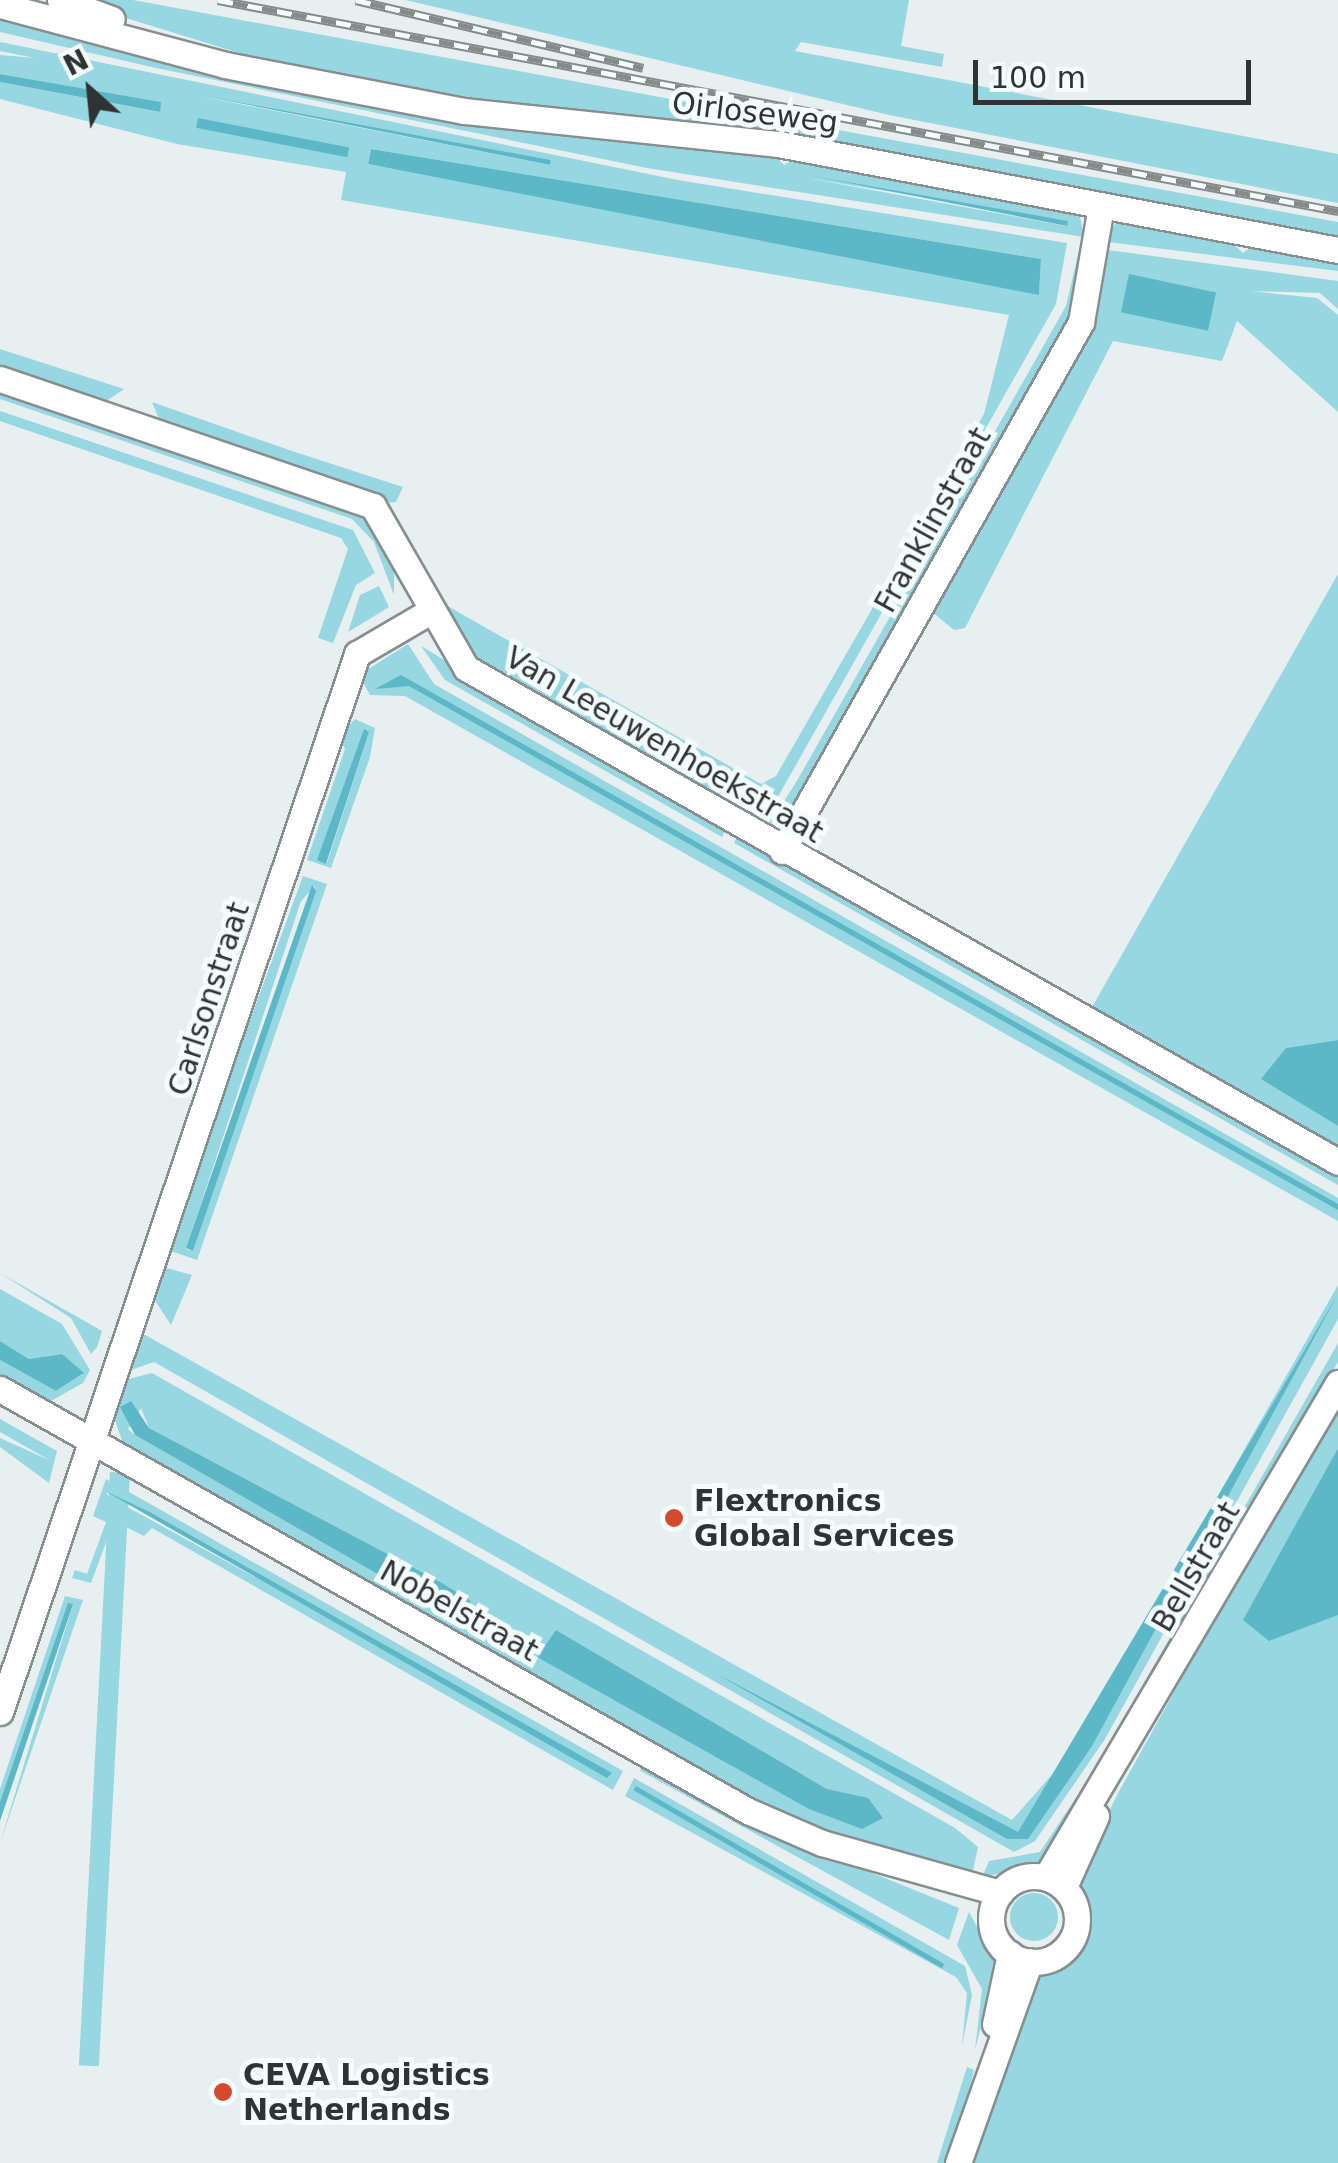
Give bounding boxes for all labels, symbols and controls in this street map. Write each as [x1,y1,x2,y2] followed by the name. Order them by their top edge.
[40,40,140,140] north arrow
[978,40,1256,102] scale bar
[58,43,94,83] text: N
[990,60,1086,95] text: 100 m
[670,85,840,141] street label: Oirloseweg
[867,421,999,619] street label: Franklinstraat
[499,639,829,851] street label: Van Leeuwenhoekstraat
[161,898,257,1100] street label: Carlsonstraat
[694,1483,955,1554] place label: Flextronics Global Services
[1144,1496,1248,1638] street label: Bellstraat
[663,1507,685,1529] marker: Flextronics Global Services
[374,1553,544,1669] street label: Nobelstraat
[243,2057,490,2128] place label: CEVA Logistics Netherlands
[212,2081,234,2103] marker: CEVA Logistics Netherlands

